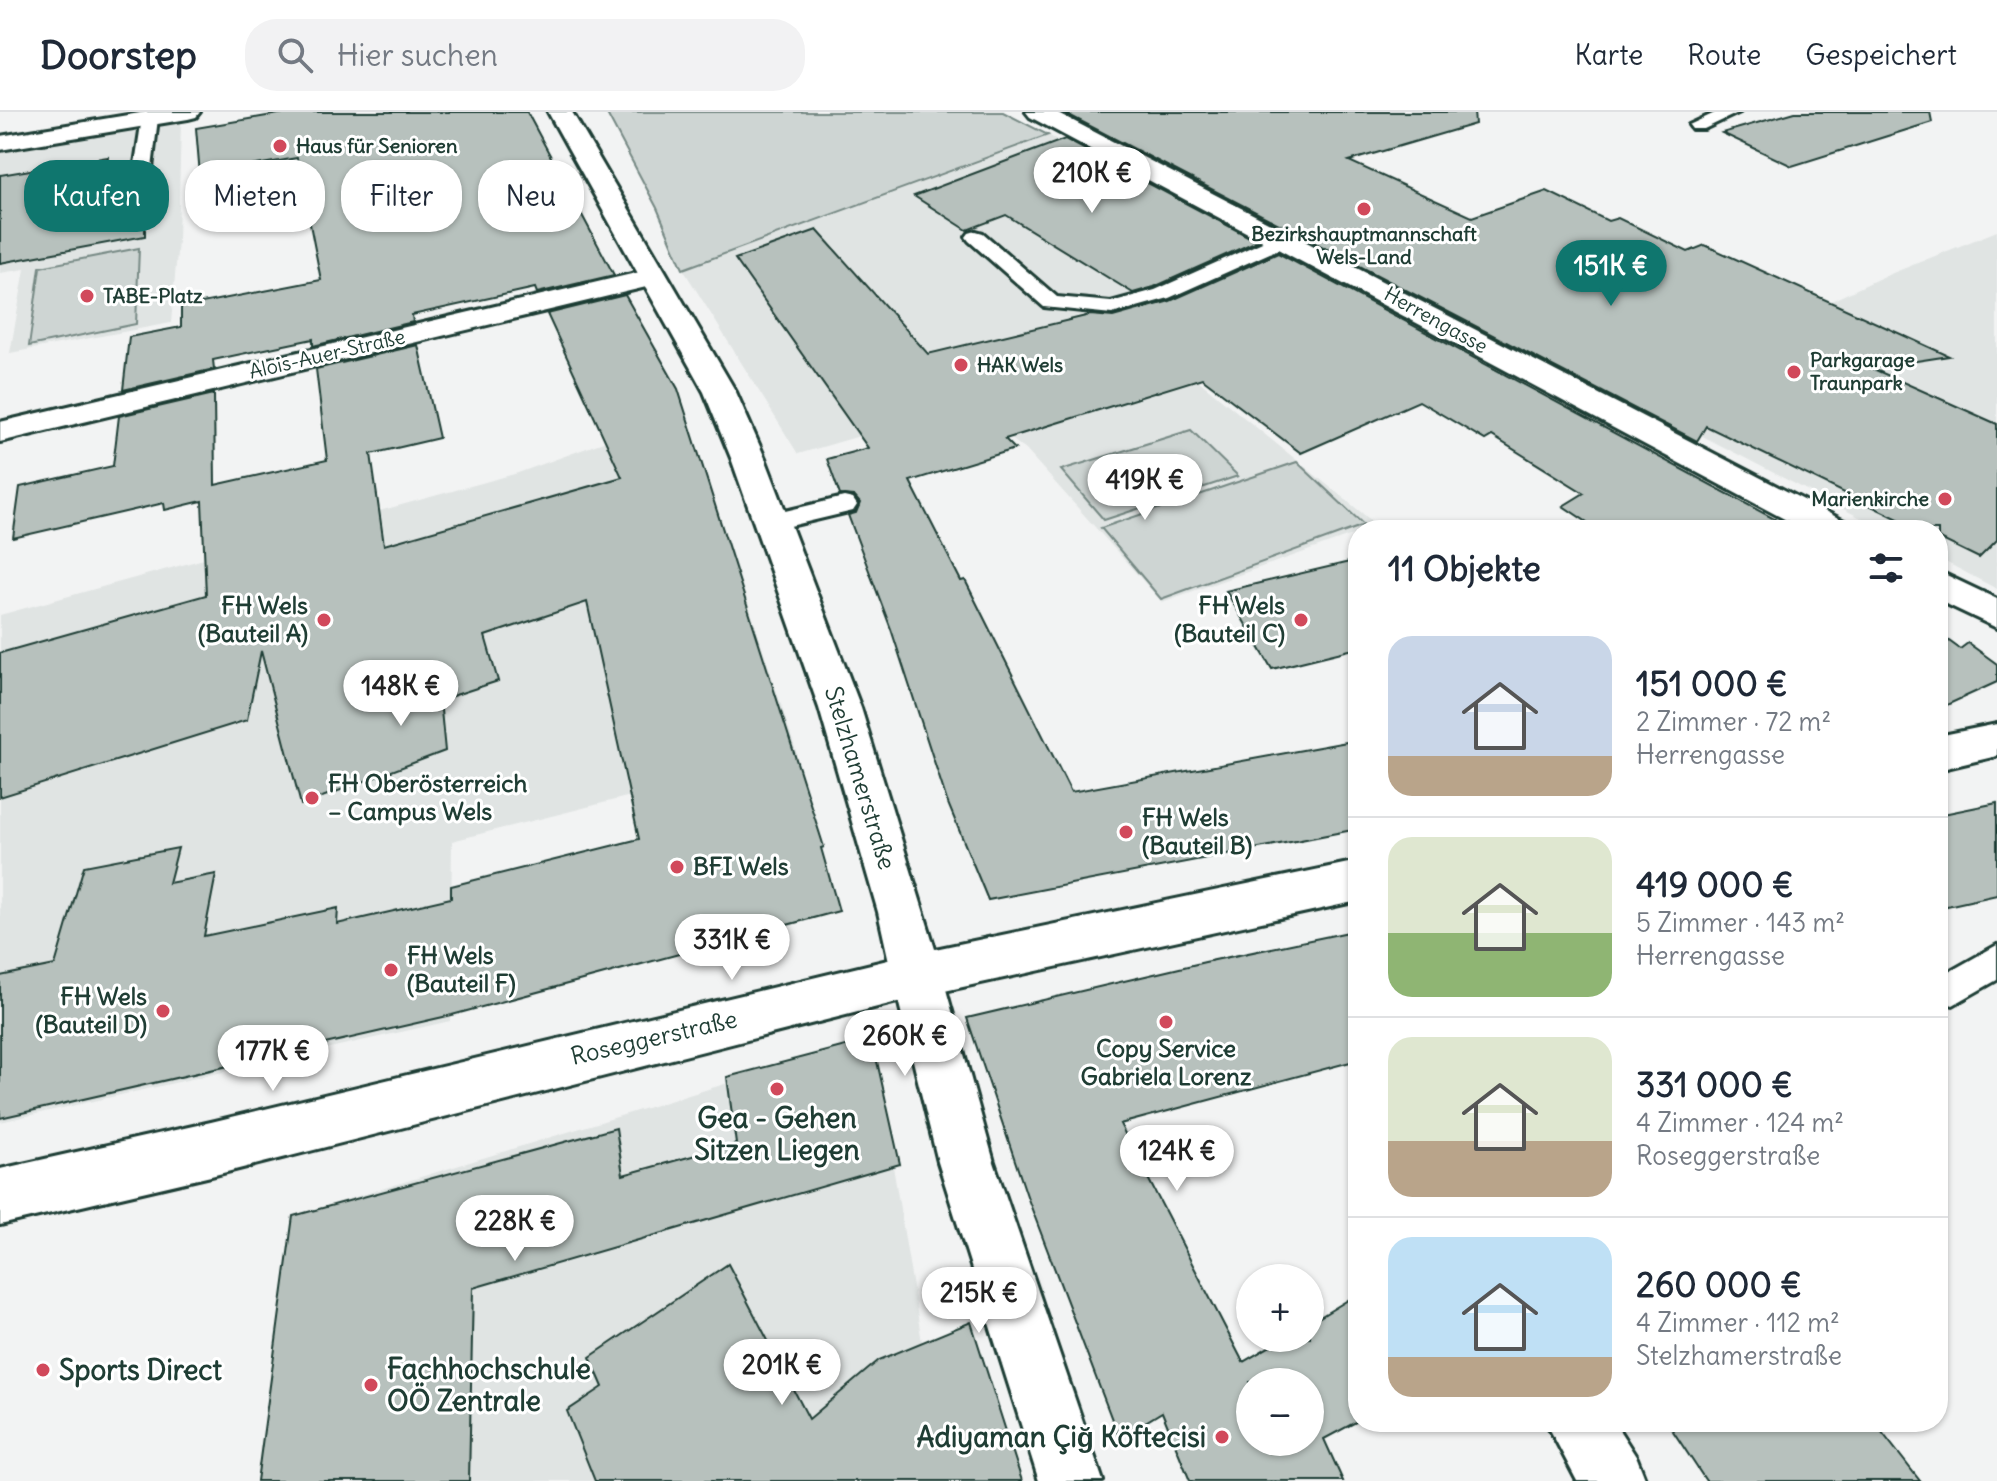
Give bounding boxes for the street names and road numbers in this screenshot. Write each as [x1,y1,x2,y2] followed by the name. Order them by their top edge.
[1380,281,1492,358] street label: Herrengasse
[246,323,407,384] street label: Alois-Auer-Straße
[819,682,903,873] street label: Stelzhamerstraße
[567,1003,740,1071] street label: Roseggerstraße

